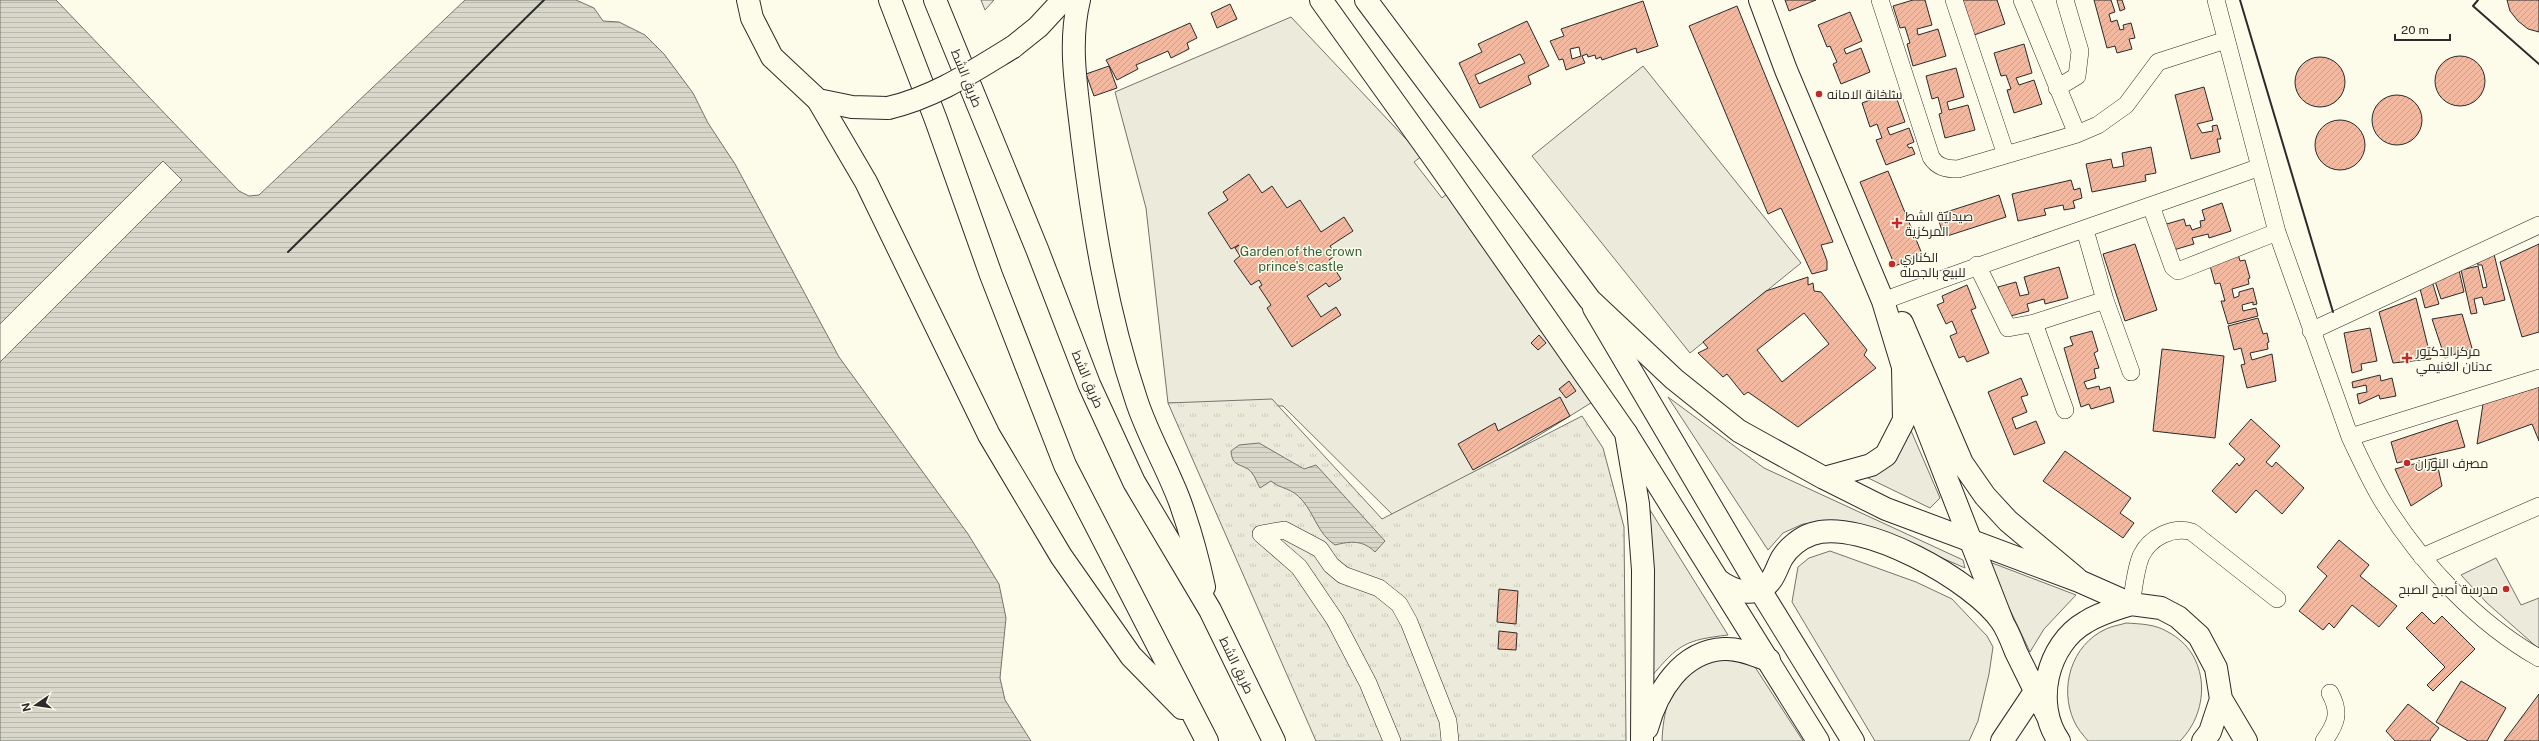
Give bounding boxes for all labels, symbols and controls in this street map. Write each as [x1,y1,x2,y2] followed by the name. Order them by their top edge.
[2395,16,2450,42] scale bar
[2401,23,2429,37] text: 20 m
[948,47,985,110] street label: طريق الشط
[1827,87,1903,102] place label: سلخانة الامانه
[1814,89,1824,99] marker: سلخانة الامانه
[1905,209,1973,239] place label: صيدلية الشط المركزية
[1892,218,1902,228] marker: صيدلية الشط المركزية
[1240,244,1362,274] park label: Garden of the crown prince's castle
[1900,250,1966,281] place label: الكناري للبيع بالجمله
[1887,259,1897,269] marker: الكناري للبيع بالجمله
[2415,344,2493,377] place label: مركز الدكتور عدنان الغنيمي
[1069,348,1106,410] street label: طريق الشط
[2401,352,2413,364] marker: مركز الدكتور عدنان الغنيمي
[2415,456,2488,471] place label: مصرف النوران
[2402,458,2412,468] marker: مصرف النوران
[2398,581,2498,598] place label: مدرسة أصبح الصبح
[2501,584,2511,594] marker: مدرسة أصبح الصبح
[1216,634,1257,696] street label: طريق الشط
[16,685,56,725] north arrow
[19,702,33,713] text: N

